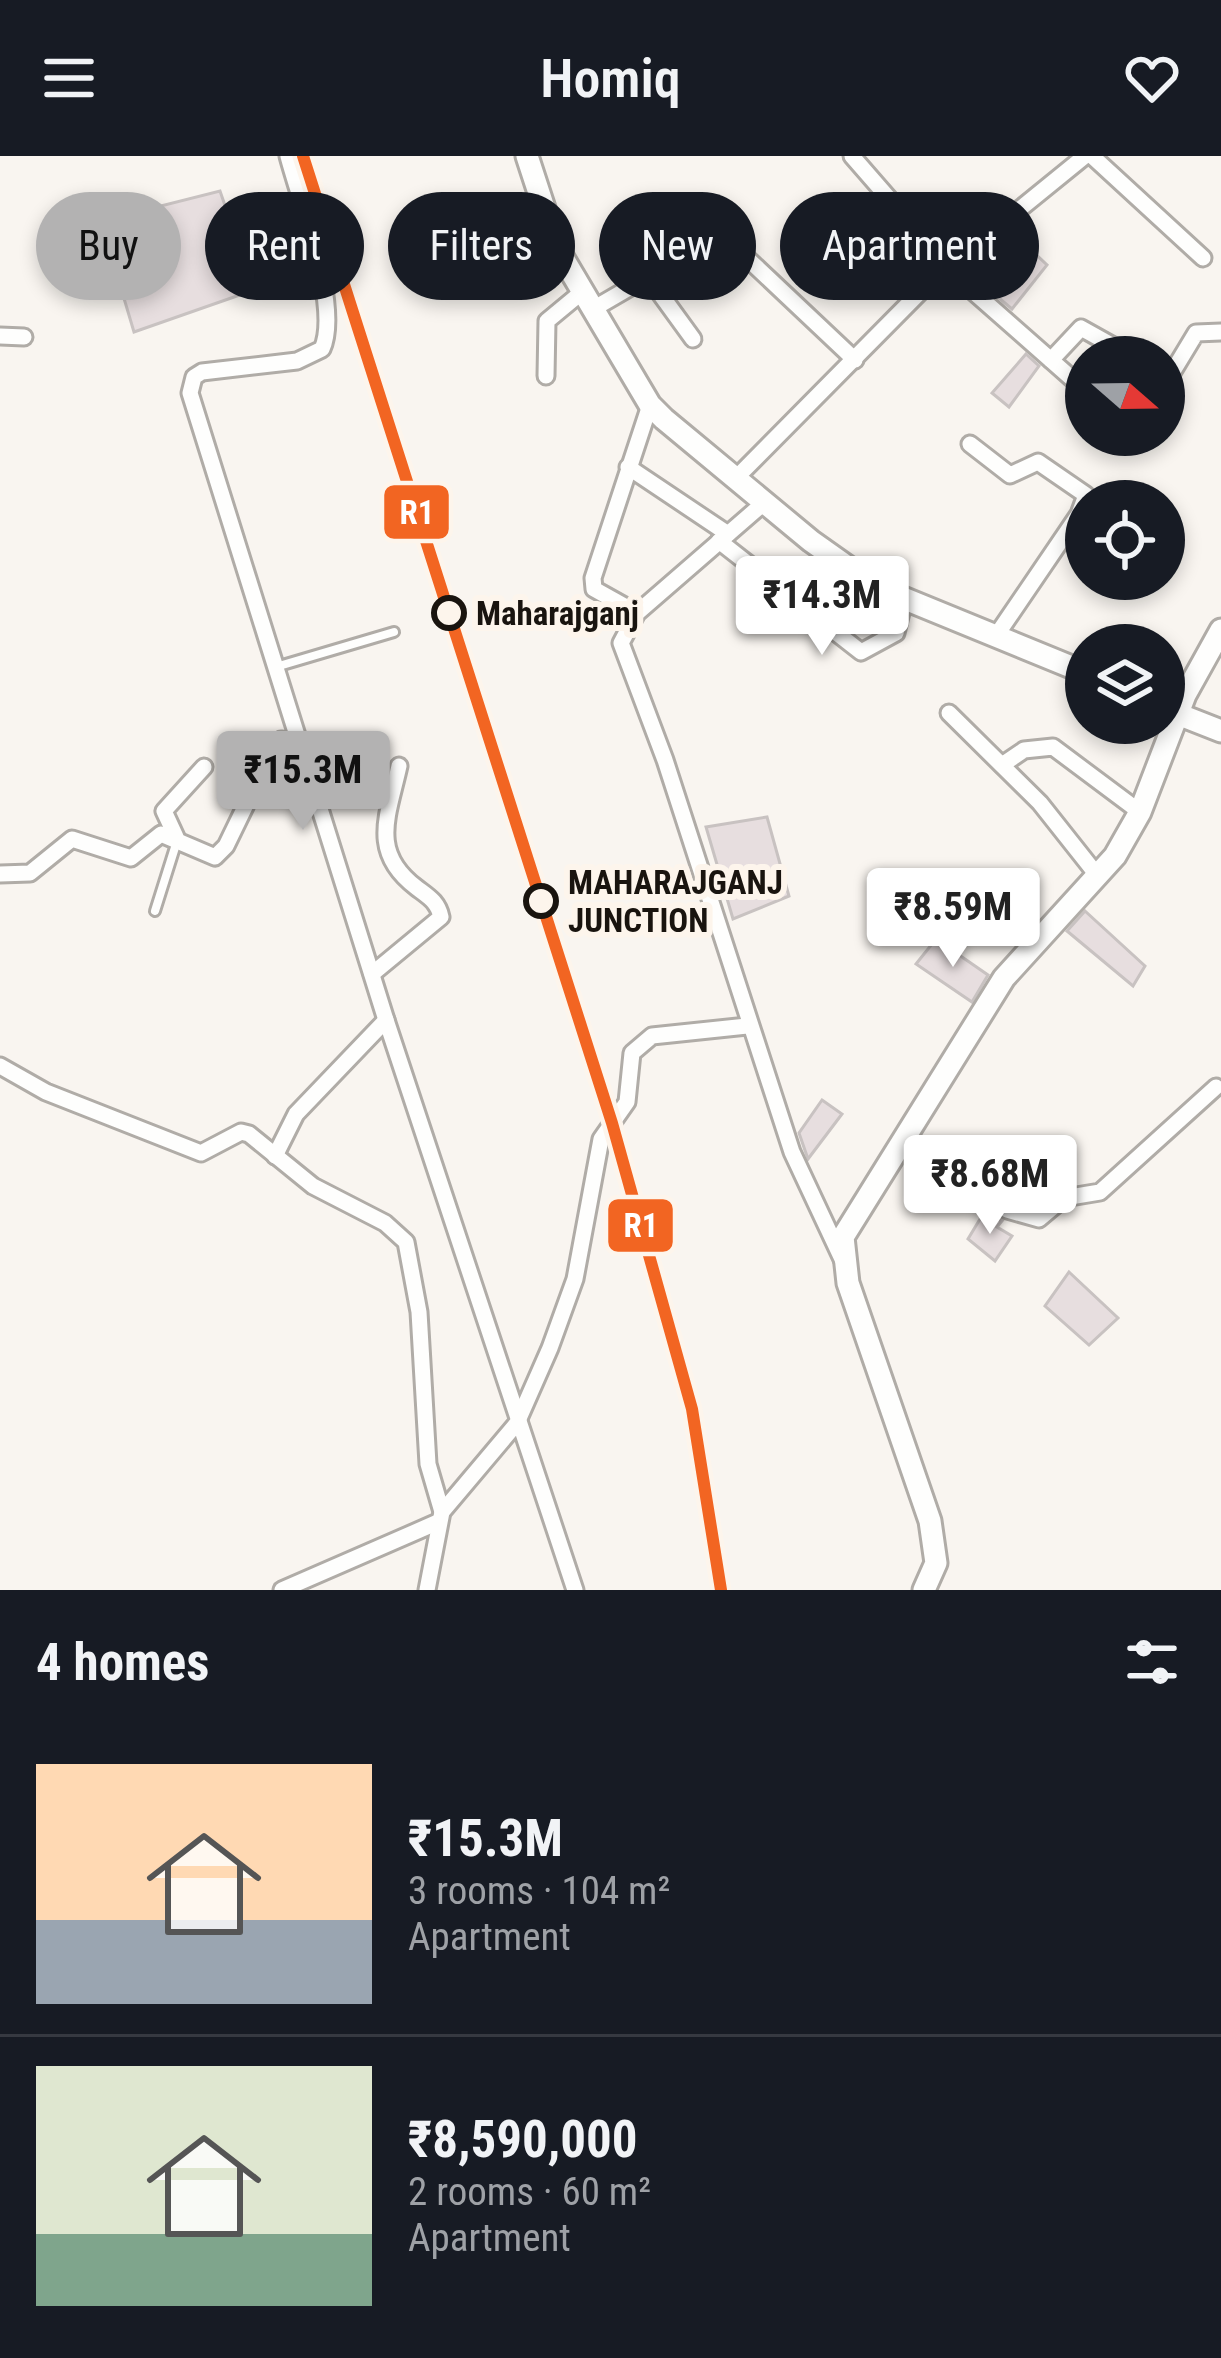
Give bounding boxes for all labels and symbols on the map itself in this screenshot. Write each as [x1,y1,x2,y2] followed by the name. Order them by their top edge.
[1065,336,1185,456] north arrow
[382,483,451,541] line badge: R1
[400,493,434,532] text: R1
[724,556,920,658] pin: ₹14.3M
[476,594,639,633] place label: Maharajganj
[433,597,465,629] marker: Maharajganj
[205,731,401,833] pin: ₹15.3M
[568,863,783,940] place label: MAHARAJGANJ JUNCTION
[855,868,1051,970] pin: ₹8.59M
[525,885,557,917] marker: MAHARAJGANJ JUNCTION
[892,1135,1088,1237] pin: ₹8.68M
[606,1197,675,1254] line badge: R1
[624,1206,658,1245] text: R1

